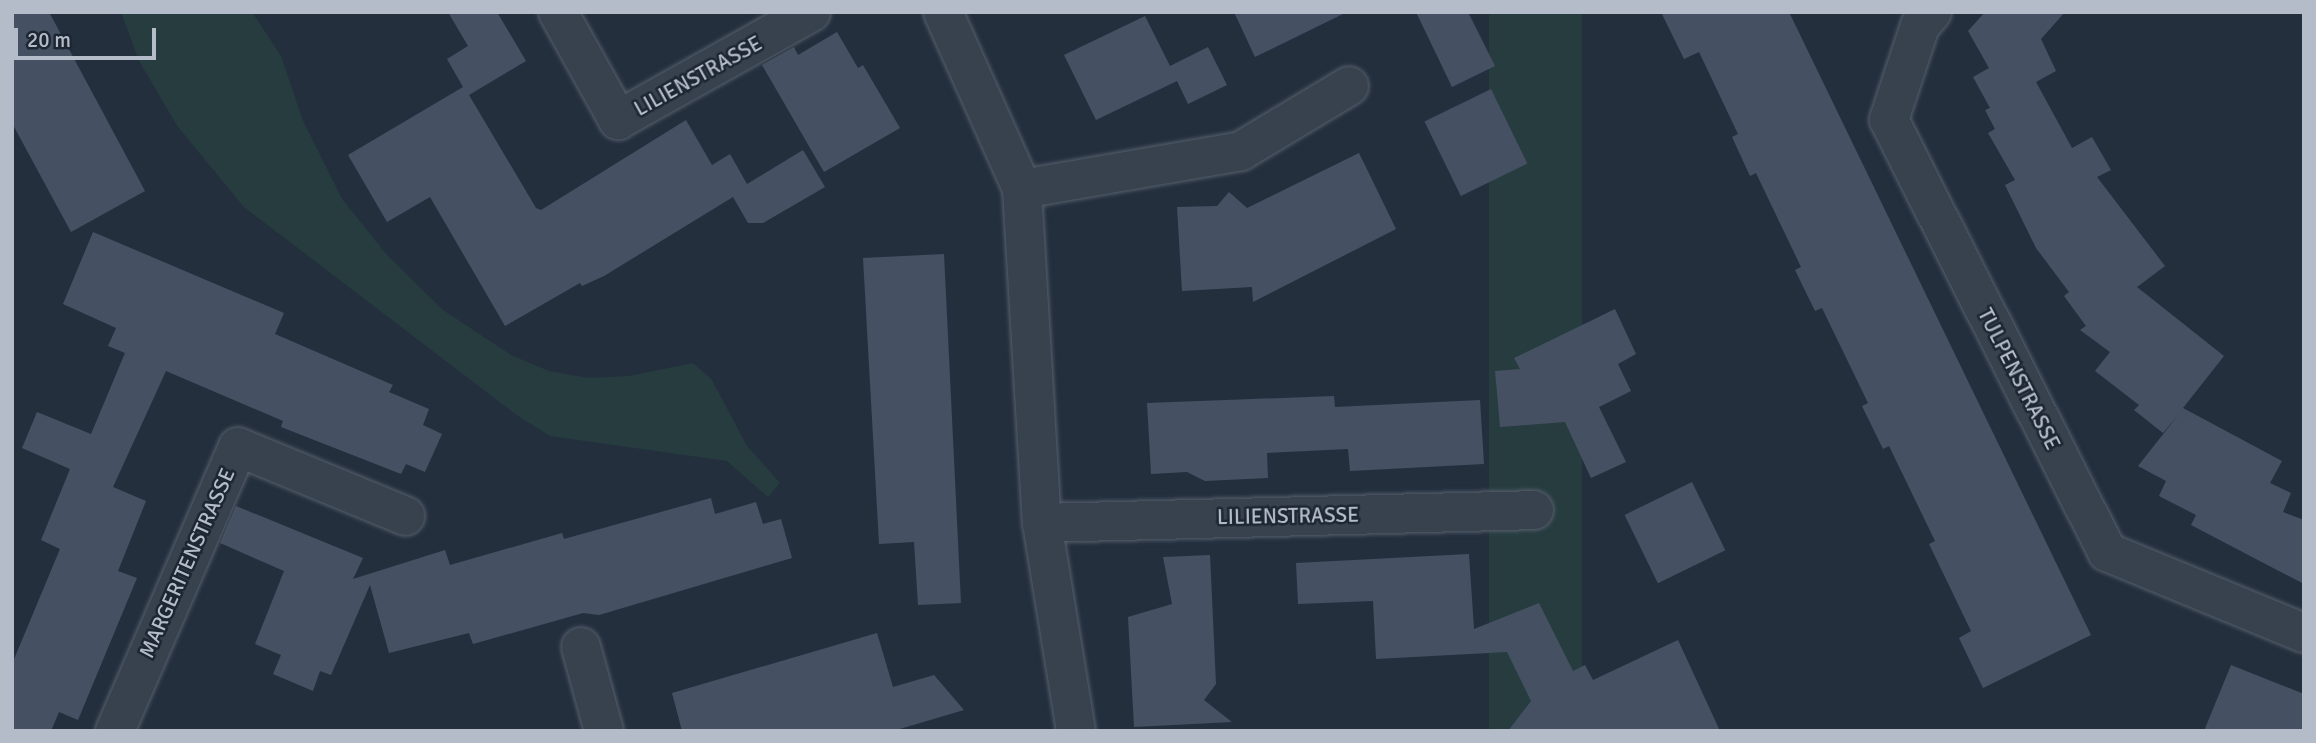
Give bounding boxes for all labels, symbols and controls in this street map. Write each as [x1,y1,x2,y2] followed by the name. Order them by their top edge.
[18,14,159,58] scale bar
[27,27,71,53] text: 20 m
[630,31,766,121] street label: LILIENSTRASSE
[1973,304,2065,454] street label: TULPENSTRASSE
[134,464,240,662] street label: MARGERITENSTRASSE
[1217,502,1359,530] street label: LILIENSTRASSE

